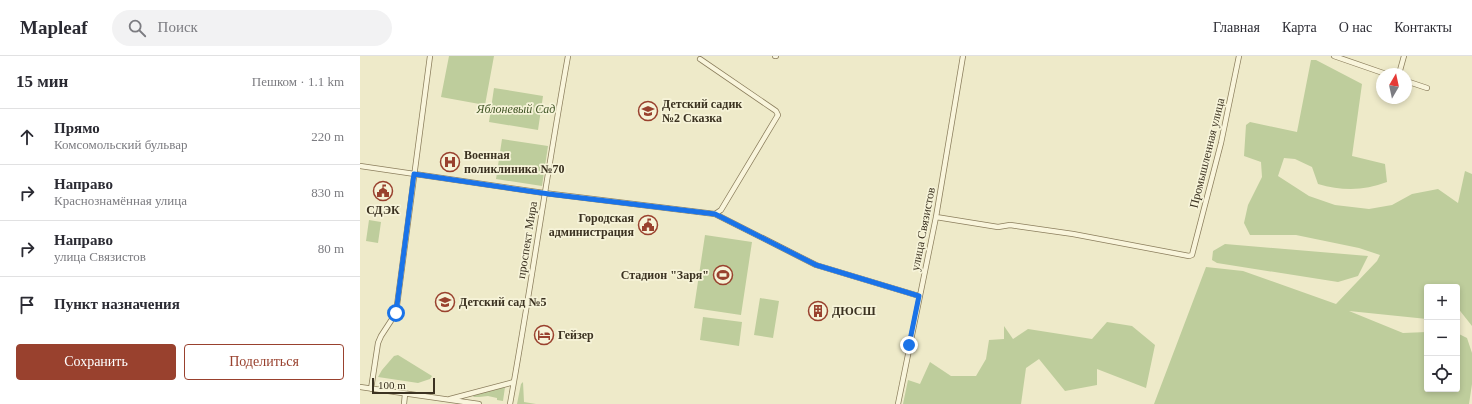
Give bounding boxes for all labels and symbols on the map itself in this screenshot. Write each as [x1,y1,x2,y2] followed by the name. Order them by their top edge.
[1376,68,1412,104] north arrow
[1187,96,1228,210] street label: Промышленная улица
[662,97,742,125] place label: Детский садик №2 Сказка
[637,100,659,122] school or university icon: Детский садик №2 Сказка
[476,102,555,116] park label: Яблоневый Сад
[464,148,565,176] place label: Военная поликлиника №70
[439,151,461,173] hospital icon: Военная поликлиника №70
[372,180,394,202] public building icon: СДЭК
[908,186,938,272] street label: улица Связистов
[514,200,540,280] street label: проспект Мира
[366,203,400,217] place label: СДЭК
[549,211,635,239] place label: Городская администрация
[637,214,659,236] public building icon: Городская администрация
[712,264,734,286] sports icon: Стадион "Заря"
[621,268,709,282] place label: Стадион "Заря"
[434,291,456,313] school or university icon: Детский сад №5
[459,295,546,309] place label: Детский сад №5
[807,300,829,322] building icon: ДЮСШ
[387,304,405,322] route start
[832,304,876,318] place label: ДЮСШ
[533,324,555,346] hotel icon: Гейзер
[558,328,594,342] place label: Гейзер
[900,336,918,354] route end
[372,376,435,395] scale bar

